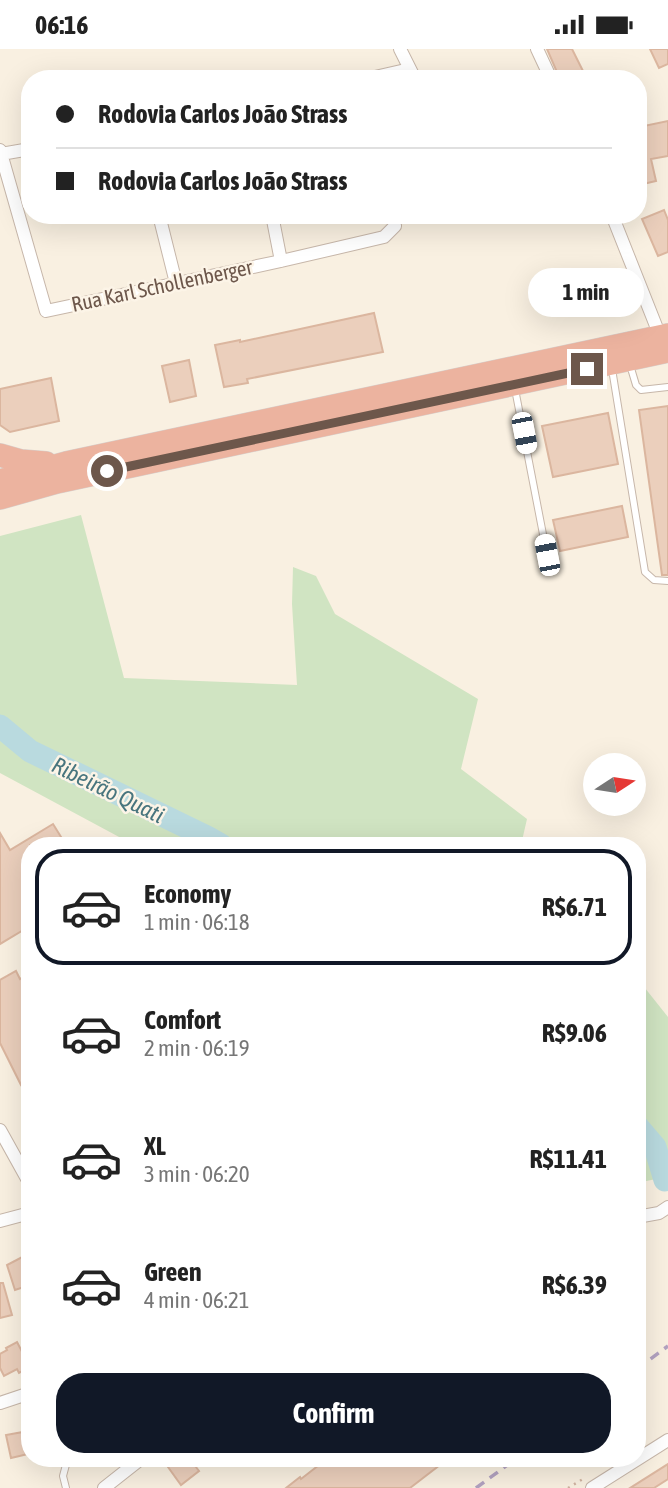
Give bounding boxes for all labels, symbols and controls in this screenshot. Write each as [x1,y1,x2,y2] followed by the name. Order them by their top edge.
[35,10,89,40] text: 06:16
[98,99,347,129] text: Rodovia Carlos João Strass
[98,166,347,196] text: Rodovia Carlos João Strass
[69,254,255,316] street label: Rua Karl Schollenberger
[529,267,645,317] callout: 1 min
[563,279,609,305] text: 1 min
[571,353,603,385] route end
[510,410,539,456] car
[91,455,123,487] route start
[533,532,562,578] car
[48,752,168,828] water label: Ribeirão Quati
[583,753,646,815] north arrow
[583,753,646,816] map controls
[60,876,123,939] icon: car
[144,879,231,909] text: Economy
[542,892,607,922] text: R$6.71
[144,909,250,935] text: 1 min · 06:18
[60,1002,123,1065] icon: car
[144,1005,221,1035] text: Comfort
[542,1018,607,1048] text: R$9.06
[144,1035,250,1061] text: 2 min · 06:19
[60,1128,123,1191] icon: car
[144,1131,166,1161] text: XL
[530,1144,607,1174] text: R$11.41
[144,1161,250,1187] text: 3 min · 06:20
[60,1254,123,1317] icon: car
[144,1257,202,1287] text: Green
[542,1270,607,1300] text: R$6.39
[144,1287,250,1313] text: 4 min · 06:21
[56,1373,611,1453] button: Confirm

